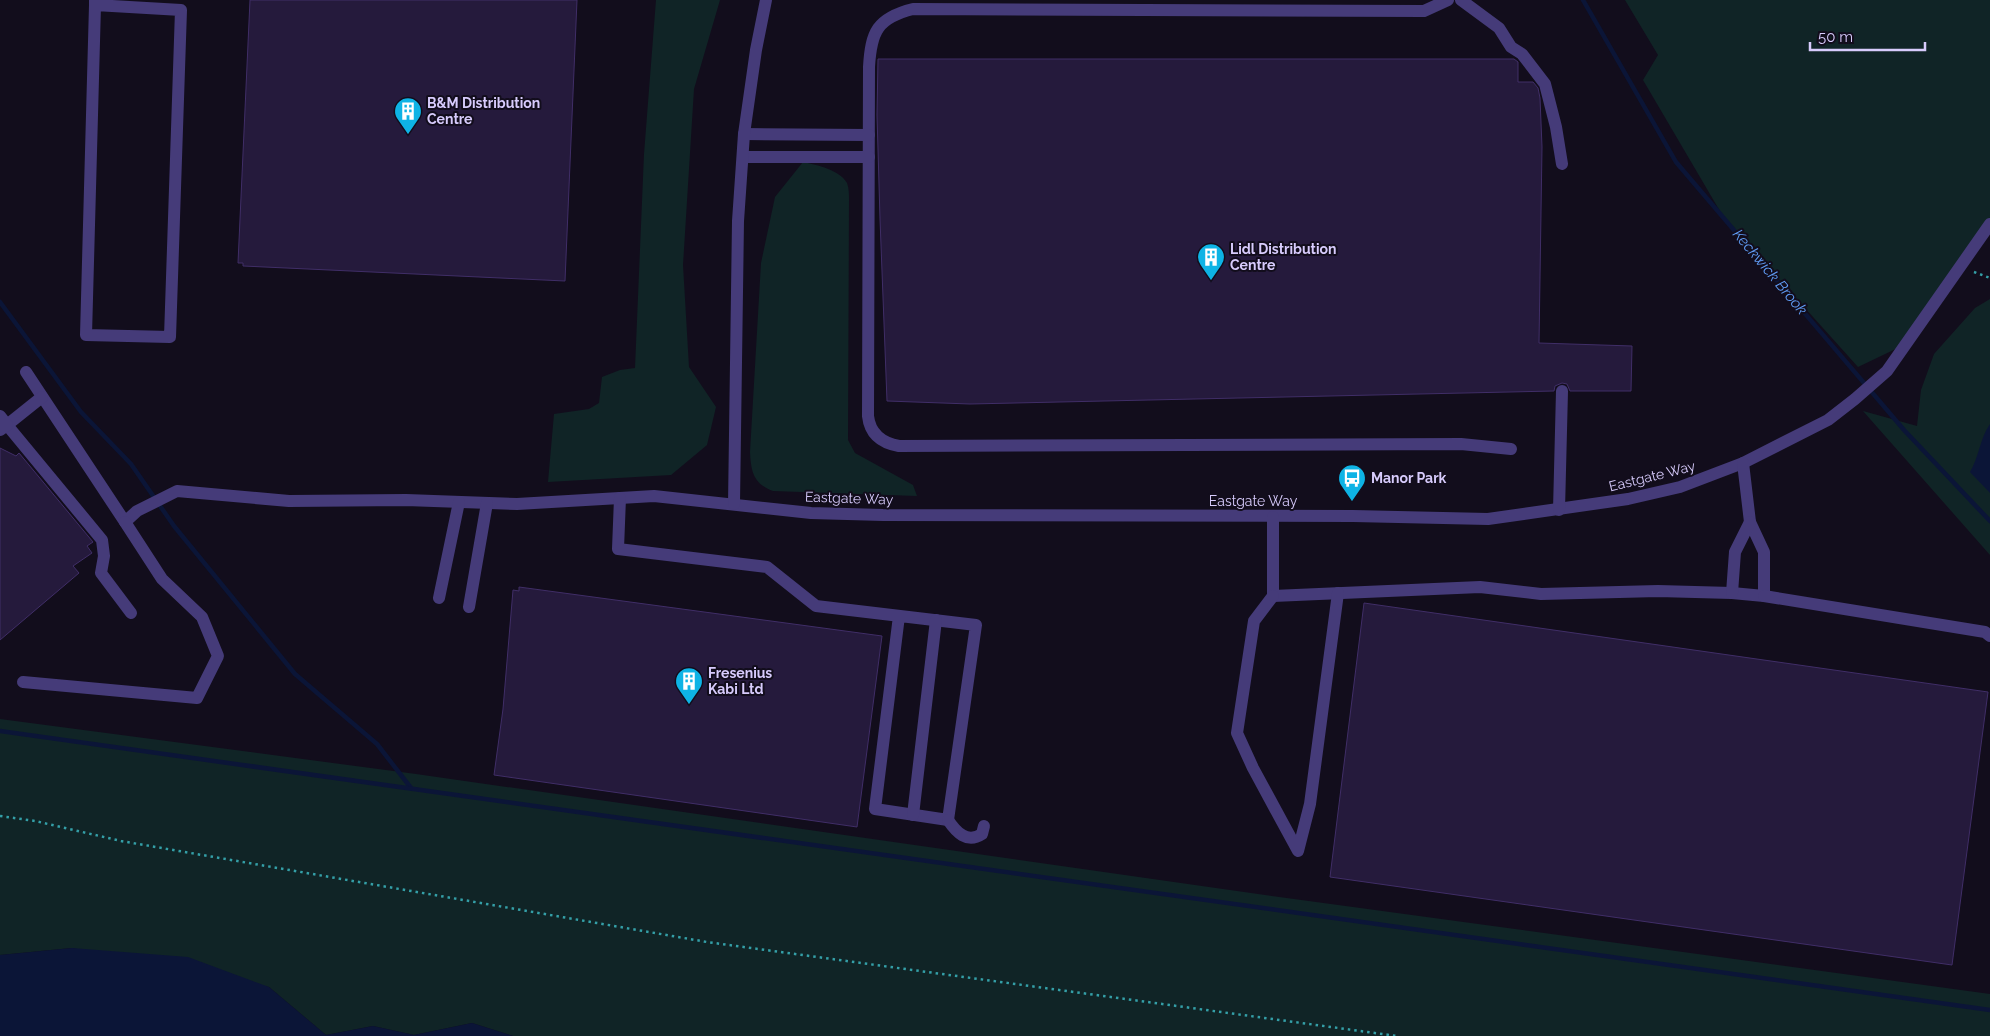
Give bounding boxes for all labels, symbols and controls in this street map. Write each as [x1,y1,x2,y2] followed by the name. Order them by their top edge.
[1810,20,1925,52] scale bar
[1818,28,1853,46] text: 50 m
[427,95,540,127] place label: B&M Distribution Centre
[393,96,423,135] building icon: B&M Distribution Centre
[1729,225,1811,319] water label: Keckwick Brook
[1230,241,1336,273] place label: Lidl Distribution Centre
[1196,242,1226,281] building icon: Lidl Distribution Centre
[1607,457,1697,494] street label: Eastgate Way
[1337,463,1367,502] bus stop icon: Manor Park
[1371,470,1447,486] place label: Manor Park
[805,488,894,508] street label: Eastgate Way
[1209,493,1298,509] street label: Eastgate Way
[708,665,772,697] place label: Fresenius Kabi Ltd
[674,666,704,705] building icon: Fresenius Kabi Ltd

